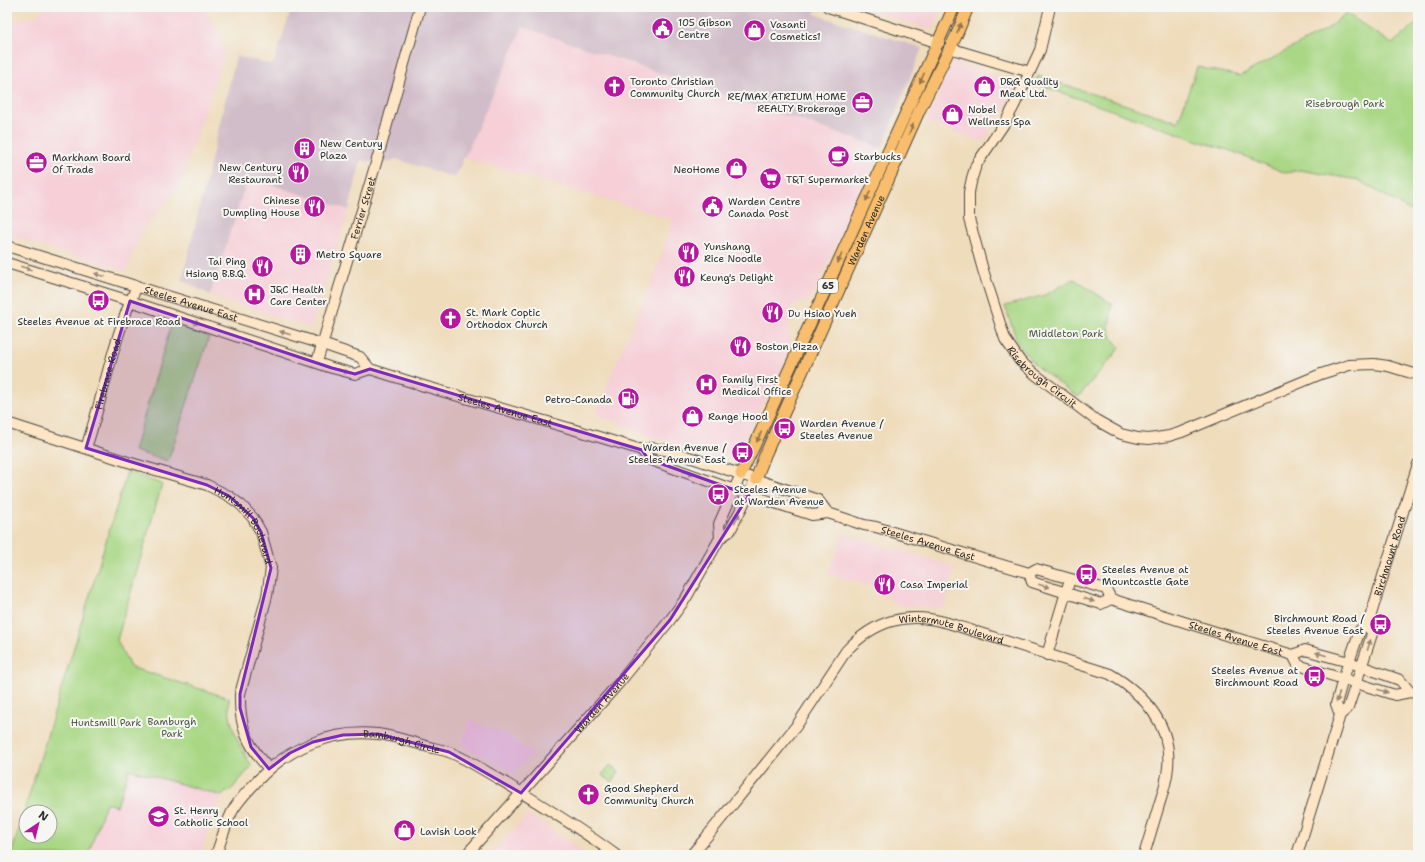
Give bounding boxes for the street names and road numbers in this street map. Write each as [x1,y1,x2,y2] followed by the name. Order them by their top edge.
[347,175,378,241] street label: Ferrier Street
[844,192,887,268] street label: Warden Avenue
[818,279,838,293] road number: 65
[143,283,240,324] street label: Steeles Avenue East
[91,336,124,411] street label: Firebrace Road
[1005,343,1080,410] street label: Risebrough Circuit
[457,390,554,429] street label: Steeles Avenue East
[212,483,276,566] street label: Huntsmill Boulevard
[1371,514,1408,597] street label: Birchmount Road
[880,522,977,563] street label: Steeles Avenue East
[898,611,1006,647] street label: Wintermute Boulevard
[1187,617,1285,658] street label: Steeles Avenue East
[571,669,632,735] street label: Warden Avenue
[363,727,442,756] street label: Bamburgh Circle

